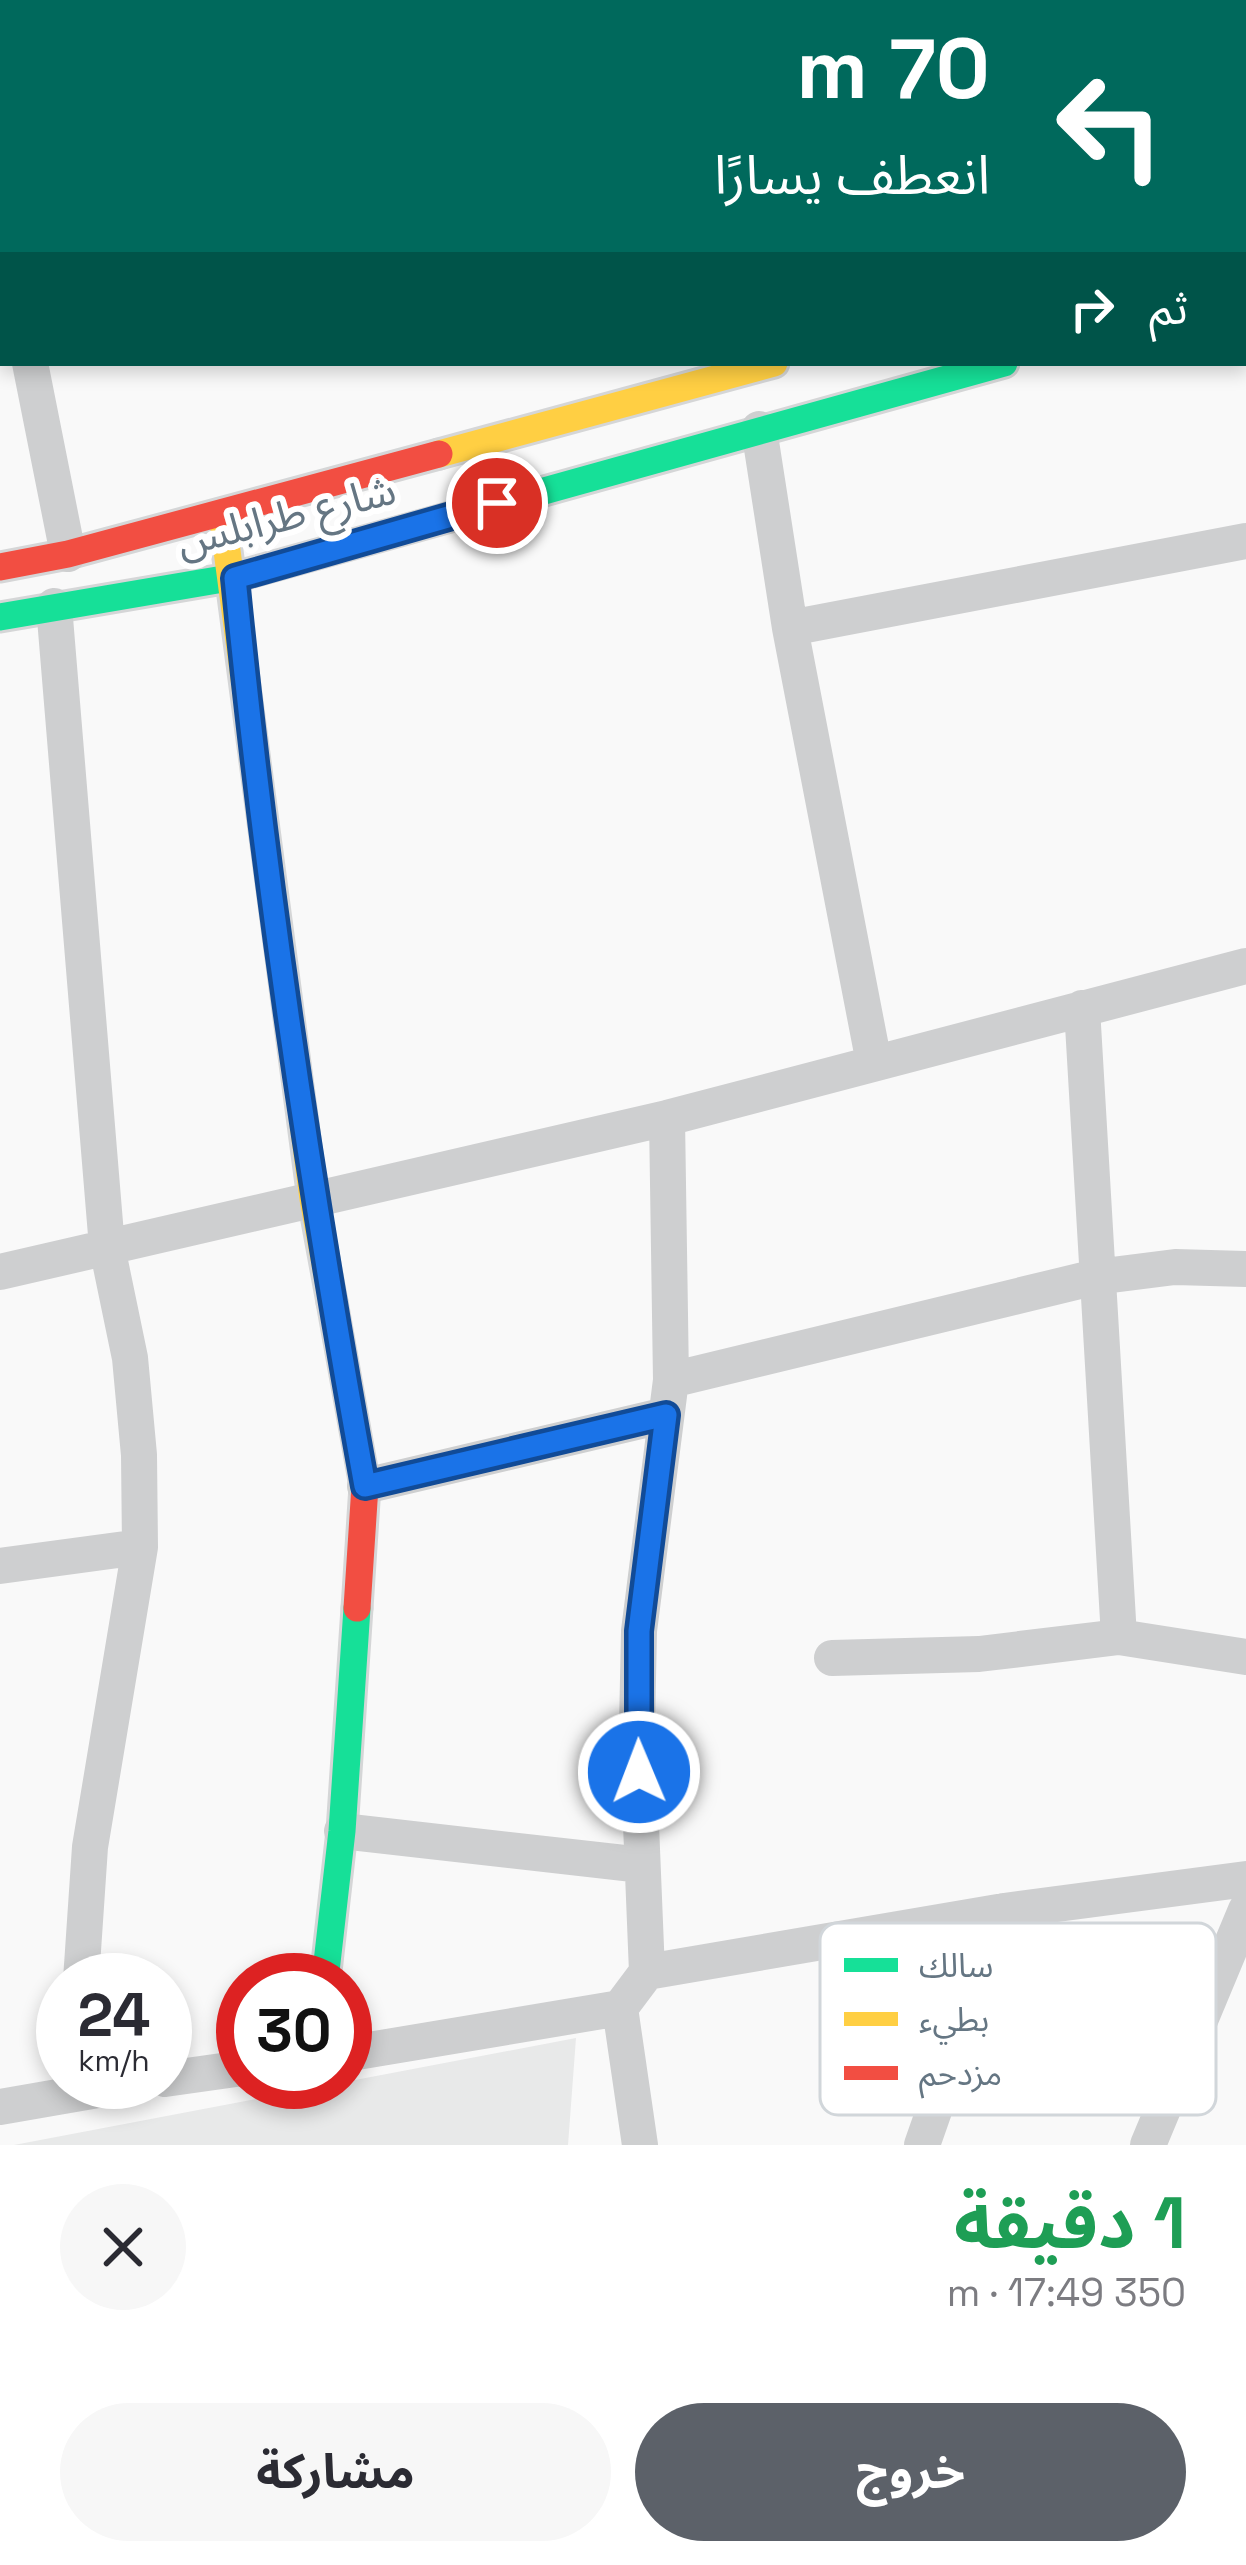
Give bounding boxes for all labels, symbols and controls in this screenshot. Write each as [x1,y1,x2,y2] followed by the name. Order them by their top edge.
[796,15,990,123] text: 70 m
[1032,48,1188,204] icon: left
[714,141,990,210] text: انعطف يسارًا
[1059,276,1125,342] icon: right
[1149,280,1188,337] text: ثم
[446,452,548,554] pin
[171,463,402,573] street label: شارع طرابلس
[464,470,530,536] icon: arrive
[576,1709,702,1835] position arrow
[820,1923,1216,2115] legend
[919,1945,993,1987] text: سالك
[216,1953,372,2109] speed limit sign: 30
[78,1977,150,2054] text: 24
[919,1999,989,2045] text: بطيء
[78,2041,150,2080] text: km/h
[919,2053,1002,2099] text: مزدحم
[954,2177,1186,2269] text: 1 دقيقة
[60,2184,186,2310] button: close
[947,2268,1186,2317] text: 350 m · 17:49
[60,2403,611,2541] button: مشاركة
[635,2403,1186,2541] button: خروج

